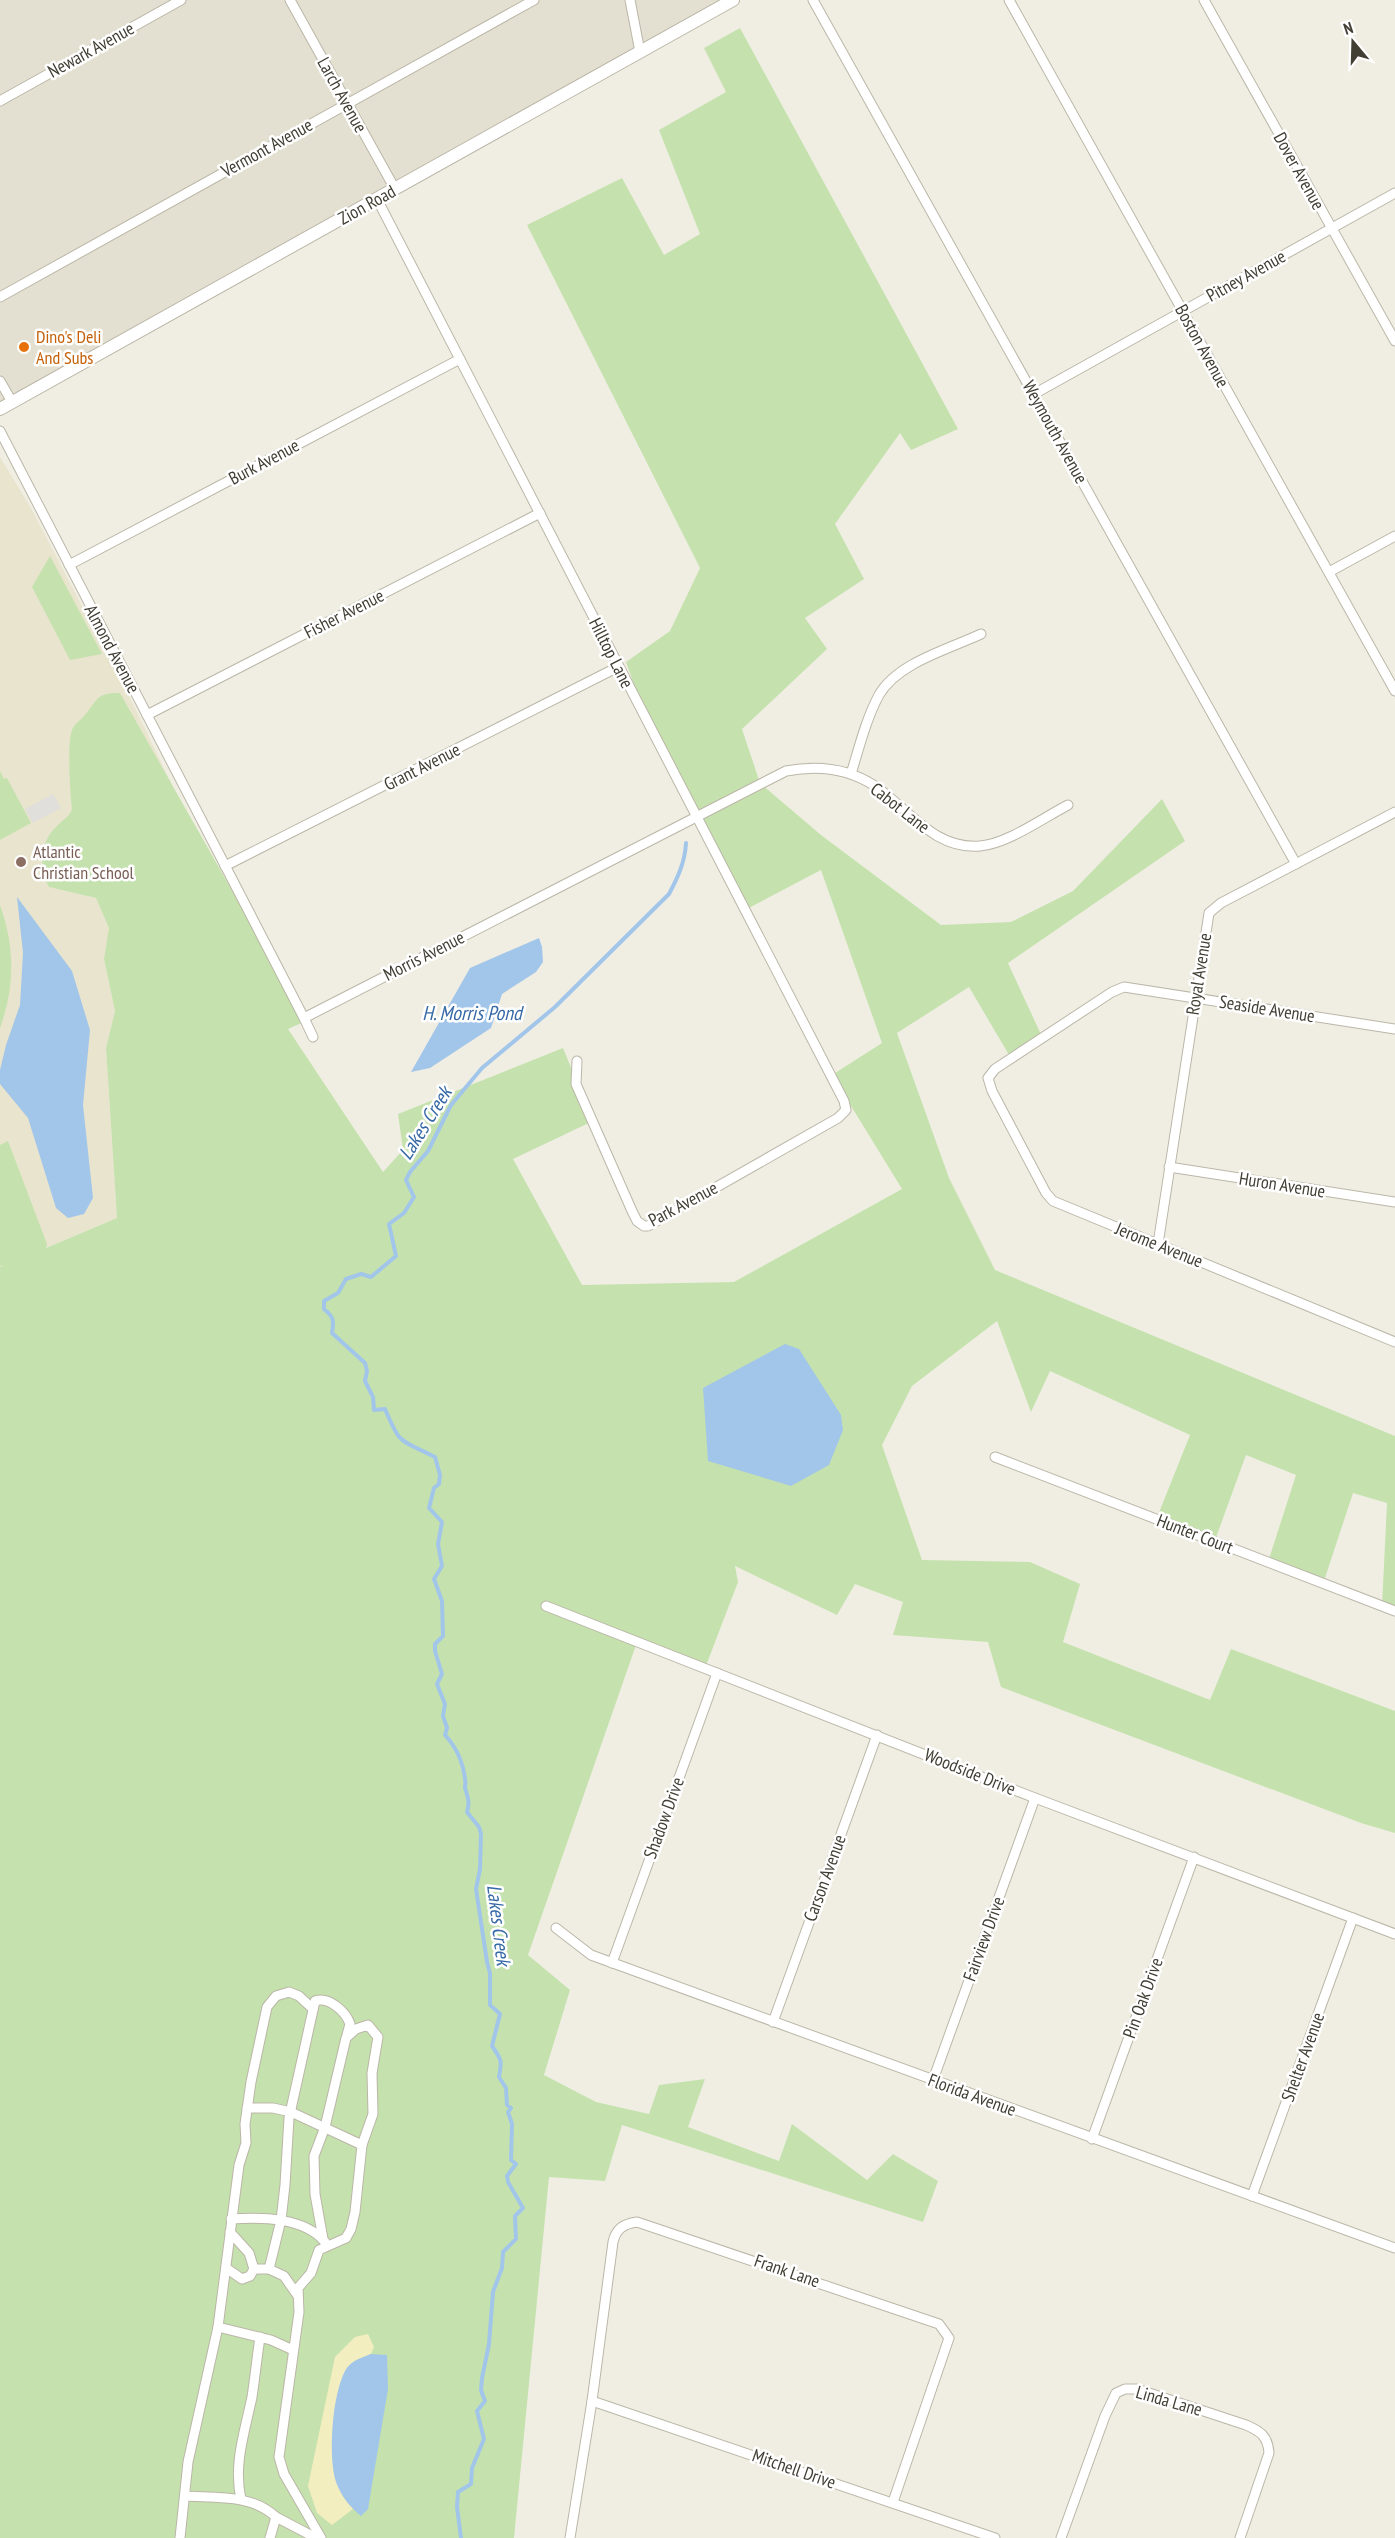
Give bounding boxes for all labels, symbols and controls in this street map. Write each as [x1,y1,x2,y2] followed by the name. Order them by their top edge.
[1323,12,1383,72] north arrow
[44,16,138,83] street label: Newark Avenue
[1341,17,1355,39] text: N
[312,53,373,136] street label: Larch Avenue
[216,113,317,183] street label: Vermont Avenue
[1269,128,1330,214] street label: Dover Avenue
[334,179,399,230] street label: Zion Road
[1202,244,1289,307] street label: Pitney Avenue
[1170,300,1235,391] street label: Boston Avenue
[36,325,101,369] place label: Dino's Deli And Subs
[17,340,31,354] marker: Dino's Deli And Subs
[1018,376,1093,487] street label: Weymouth Avenue
[225,433,303,490] street label: Burk Avenue
[300,584,388,643] street label: Fisher Avenue
[80,601,145,697] street label: Almond Avenue
[584,614,639,692] street label: Hilltop Lane
[380,738,464,796] street label: Grant Avenue
[866,777,935,838] street label: Cabot Lane
[33,840,134,884] place label: Atlantic Christian School
[14,855,28,869] marker: Atlantic Christian School
[379,925,468,986] street label: Morris Avenue
[1181,931,1216,1016] street label: Royal Avenue
[1218,990,1316,1027] street label: Seaside Avenue
[422,1000,524,1026] water label: H. Morris Pond
[392,1080,459,1164] water label: Lakes Creek
[1237,1166,1327,1203] street label: Huron Avenue
[644,1176,721,1231] street label: Park Avenue
[1111,1216,1206,1273] street label: Jerome Avenue
[1154,1508,1237,1559] street label: Hunter Court
[921,1743,1019,1800] street label: Woodside Drive
[638,1774,689,1862] street label: Shadow Drive
[798,1831,851,1924] street label: Carson Avenue
[481,1883,517,1969] water label: Lakes Creek
[958,1893,1009,1984] street label: Fairview Drive
[1117,1954,1168,2041] street label: Pin Oak Drive
[1276,2009,1329,2105] street label: Shelter Avenue
[925,2068,1019,2121] street label: Florida Avenue
[751,2249,823,2292] street label: Frank Lane
[1133,2380,1205,2421] street label: Linda Lane
[749,2444,839,2494] street label: Mitchell Drive

